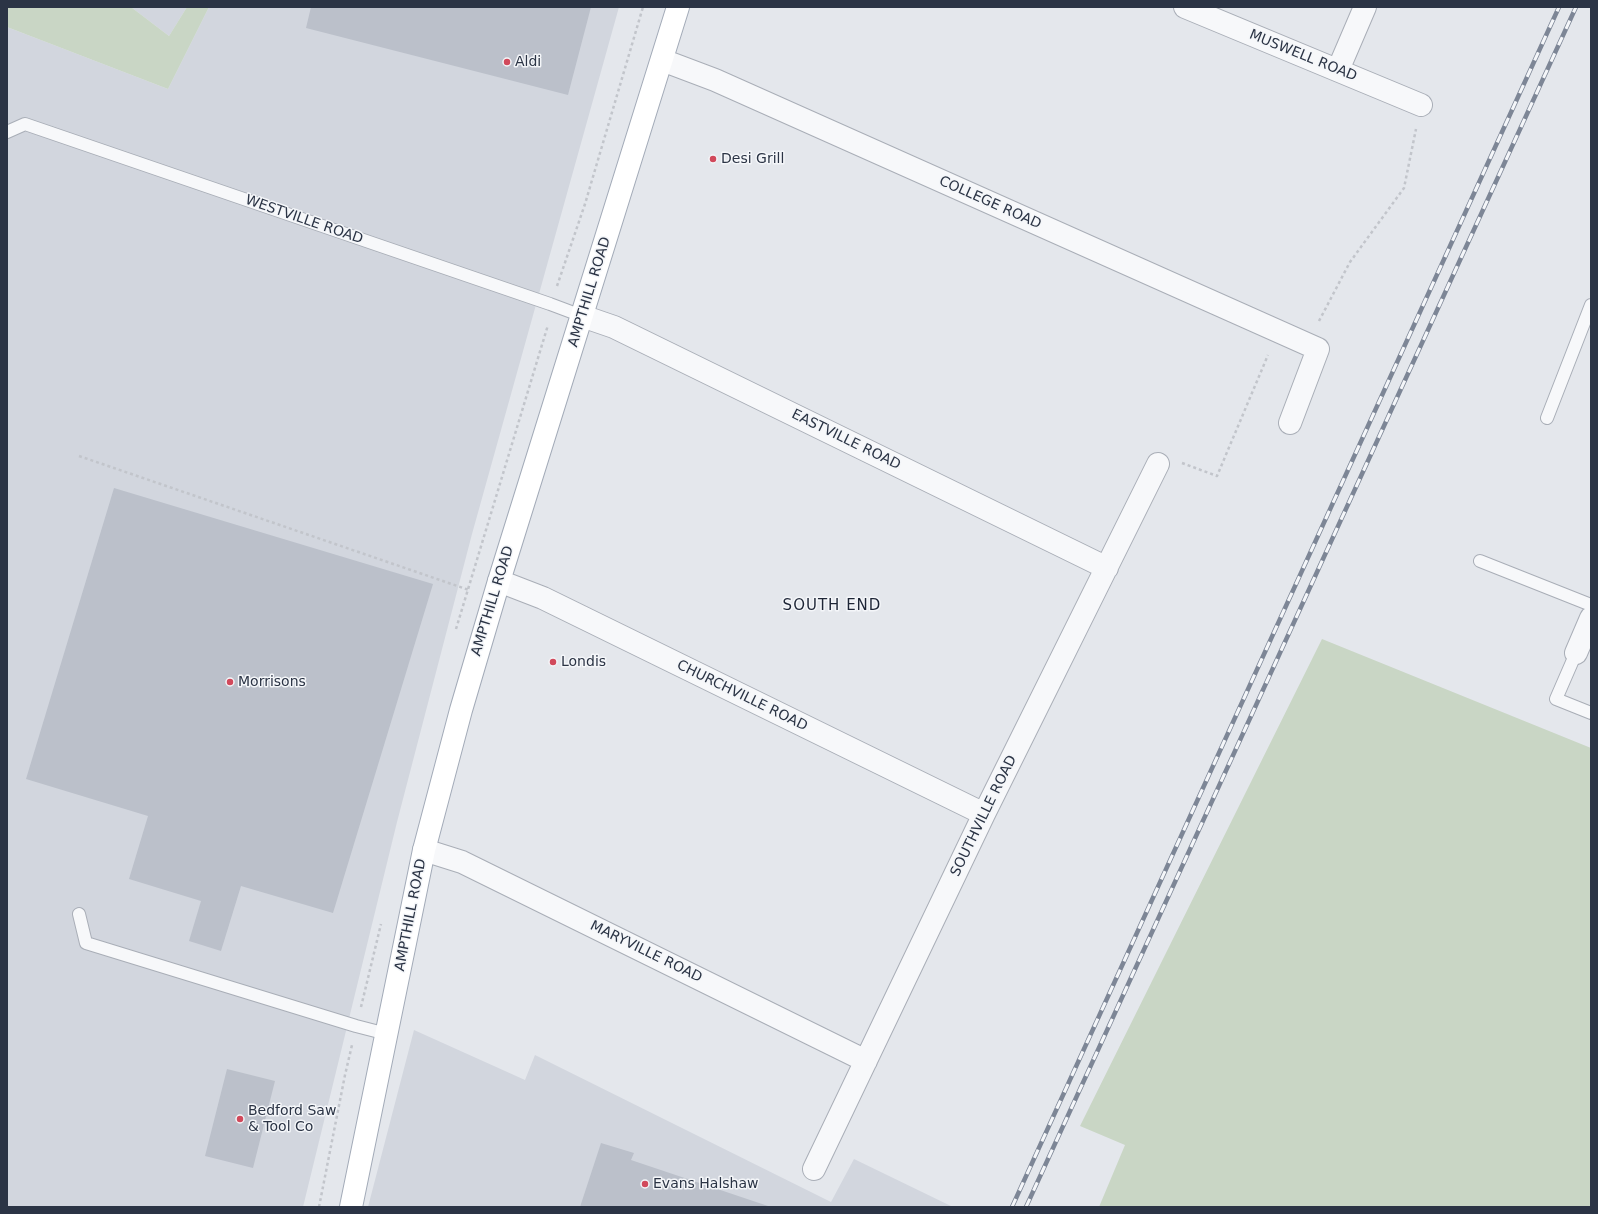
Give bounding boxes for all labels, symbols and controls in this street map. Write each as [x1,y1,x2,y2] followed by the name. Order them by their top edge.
[1247,27,1359,85] street label: MUSWELL ROAD
[515,54,541,70] place label: Aldi
[502,57,512,67] marker: Aldi
[721,151,784,167] place label: Desi Grill
[708,154,718,164] marker: Desi Grill
[936,173,1044,233] street label: COLLEGE ROAD
[243,192,365,248] street label: WESTVILLE ROAD
[565,235,615,349] street label: AMPTHILL ROAD
[789,406,903,474] street label: EASTVILLE ROAD
[468,544,518,658] street label: AMPTHILL ROAD
[783,597,881,615] district label: SOUTH END
[561,654,606,670] place label: Londis
[548,657,558,667] marker: Londis
[674,657,810,735] street label: CHURCHVILLE ROAD
[238,674,306,690] place label: Morrisons
[225,677,235,687] marker: Morrisons
[947,753,1021,879] street label: SOUTHVILLE ROAD
[392,857,430,973] street label: AMPTHILL ROAD
[587,918,705,986] street label: MARYVILLE ROAD
[248,1103,336,1136] place label: Bedford Saw & Tool Co
[235,1114,245,1124] marker: Bedford Saw & Tool Co
[653,1176,759,1192] place label: Evans Halshaw
[640,1179,650,1189] marker: Evans Halshaw

